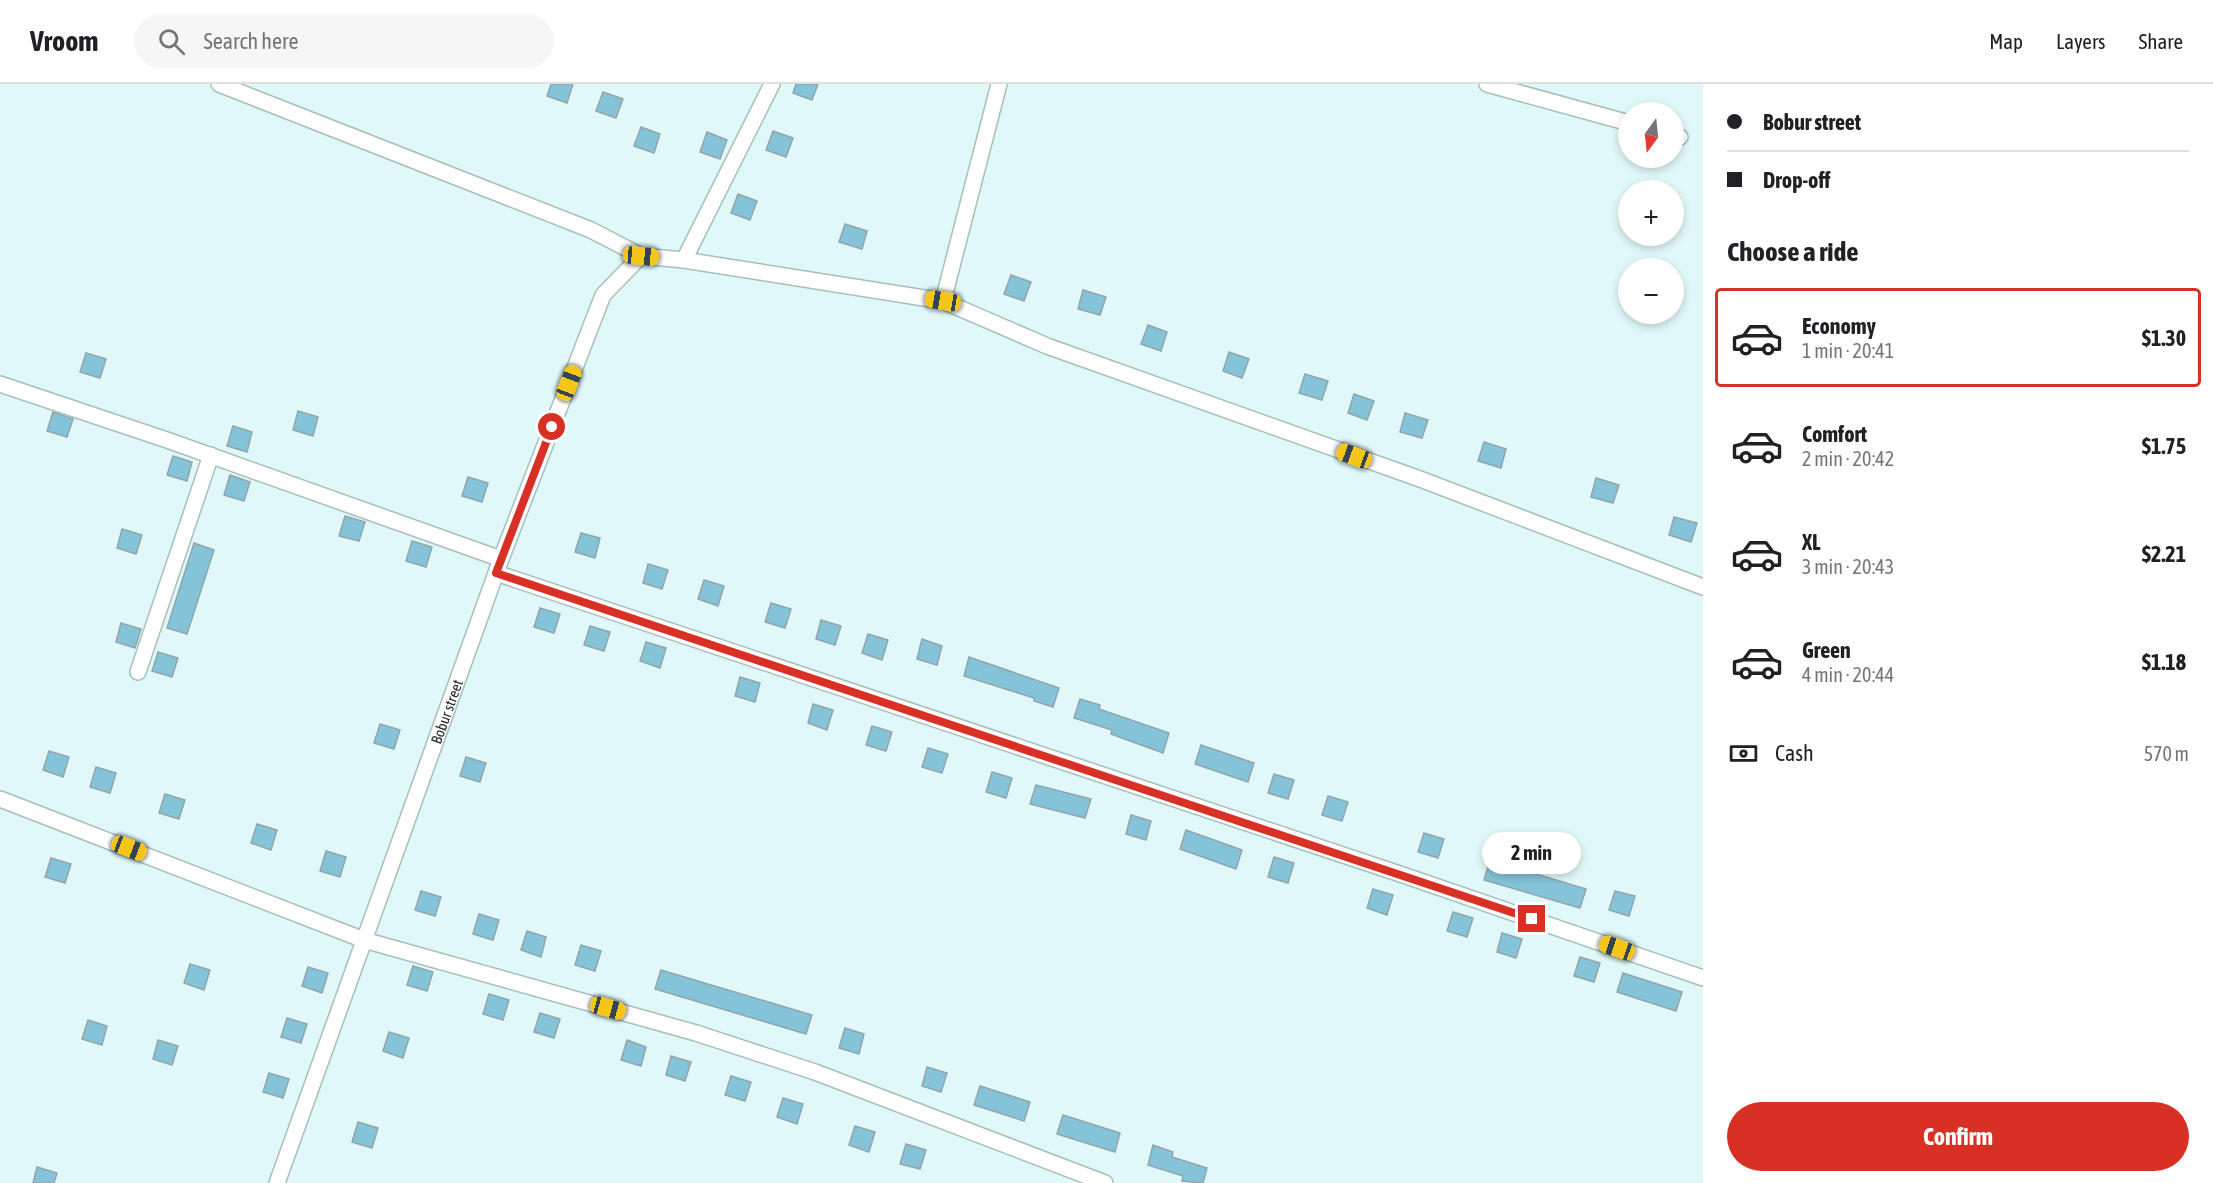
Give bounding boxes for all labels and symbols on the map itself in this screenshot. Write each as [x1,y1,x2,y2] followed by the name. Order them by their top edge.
[1618,102,1684,168] north arrow
[622,245,660,267] car
[924,289,962,313] car
[554,363,584,403] car
[538,413,565,440] route start
[1334,441,1374,471] car
[427,677,466,746] street label: Bobur street
[1482,832,1582,874] callout: 2 min
[109,833,149,863] car
[1518,905,1545,932] route end
[1597,934,1637,962] car
[588,995,628,1021] car

